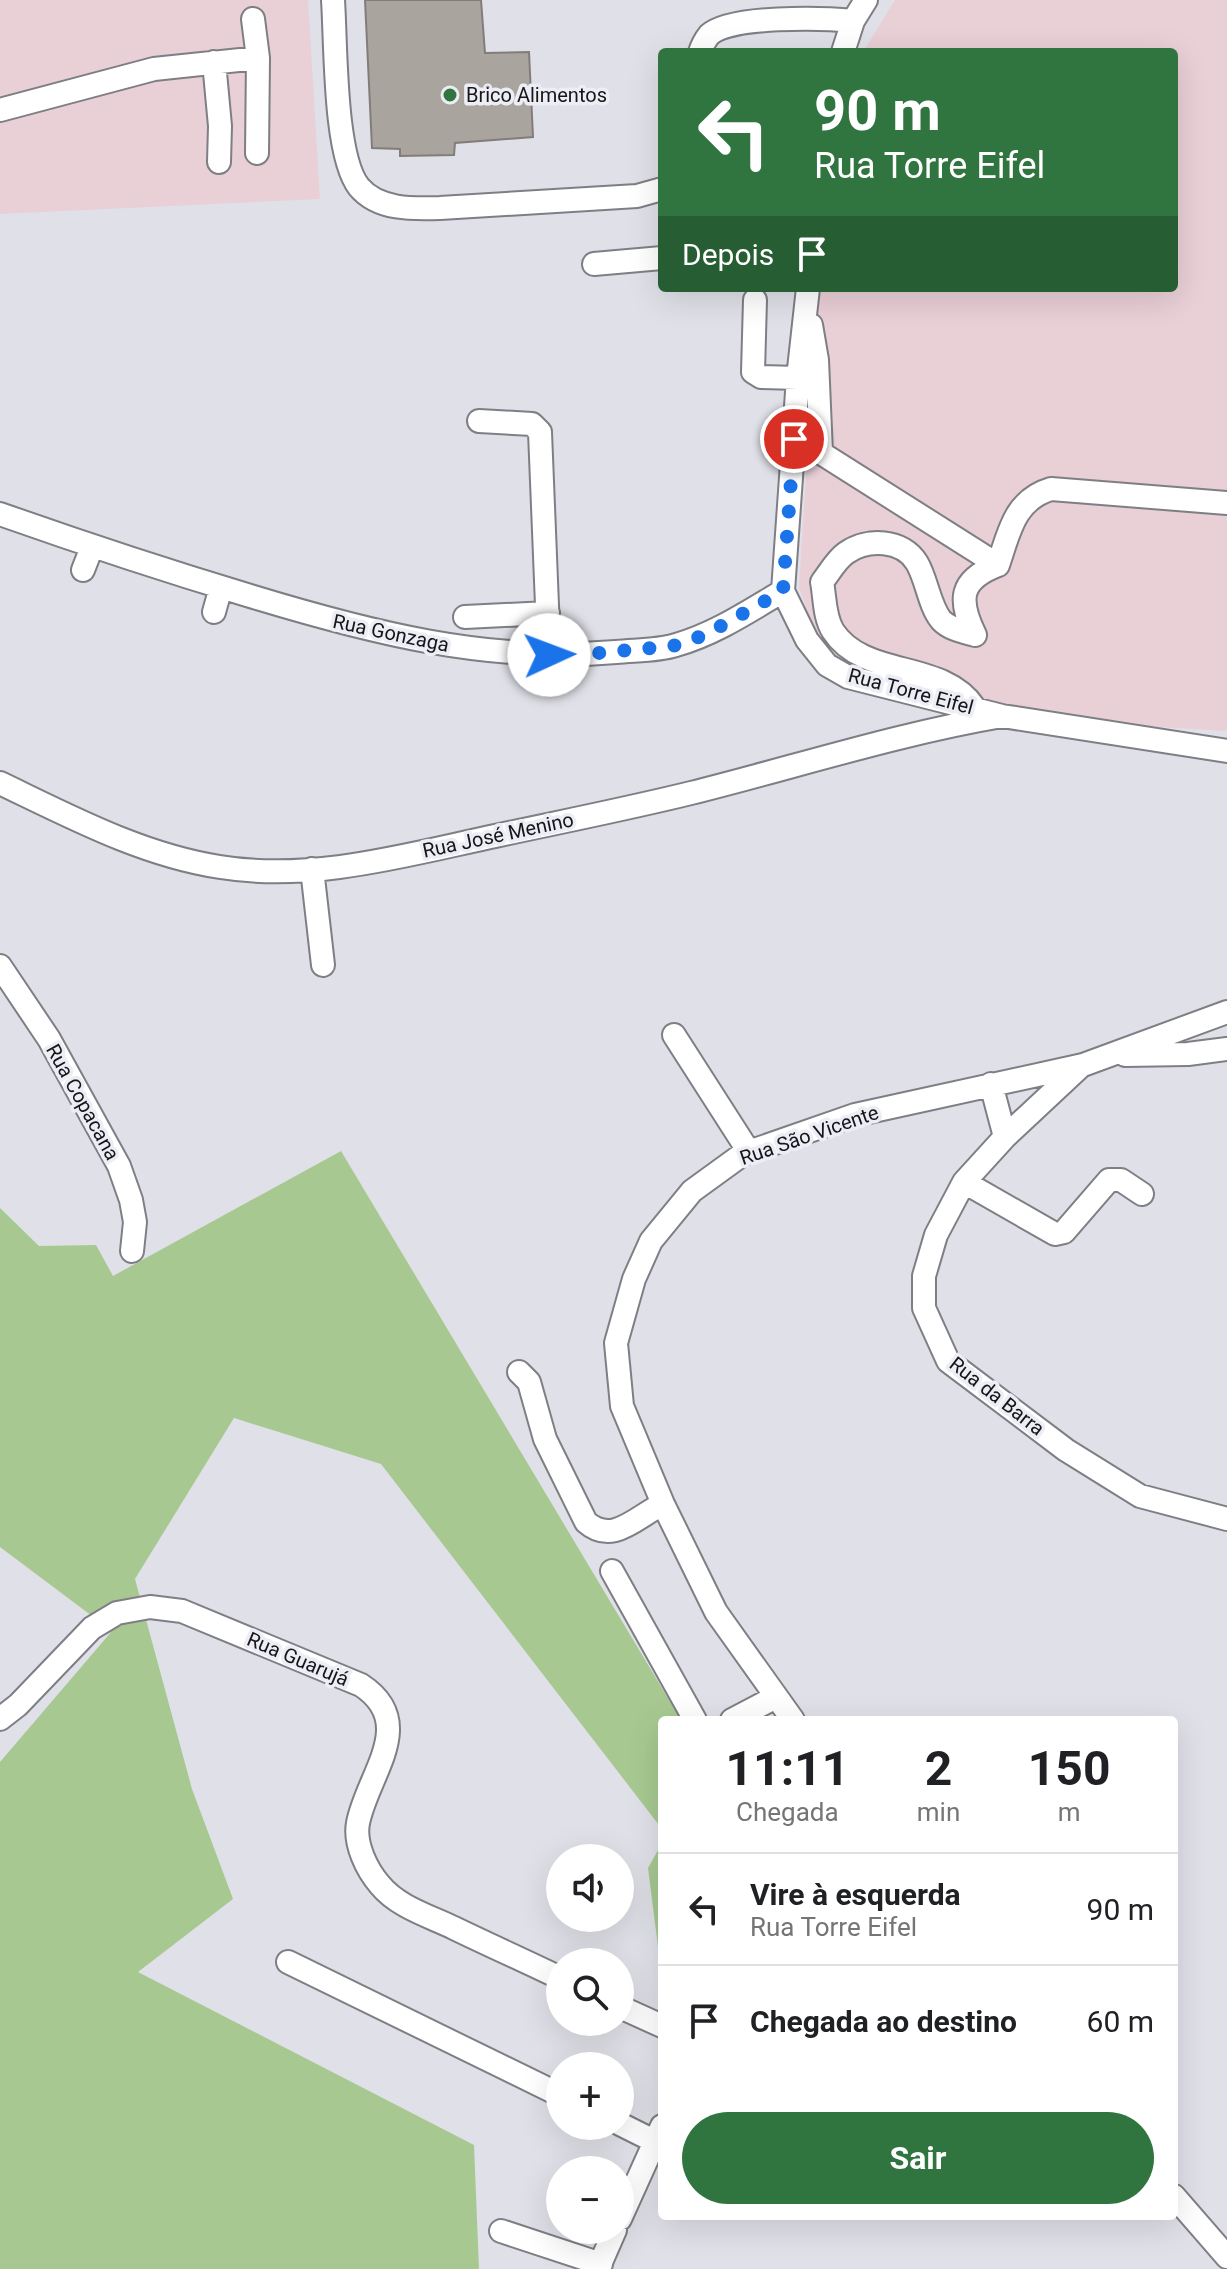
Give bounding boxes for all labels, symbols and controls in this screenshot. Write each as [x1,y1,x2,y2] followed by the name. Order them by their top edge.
[814,78,941,144] text: 90 m
[682,80,786,184] icon: left
[466,83,607,107] place label: Brico Alimentos
[441,86,459,104] marker: Brico Alimentos
[814,145,1045,187] text: Rua Torre Eifel
[790,232,834,276] icon: arrive
[682,237,774,272] text: Depois
[760,405,828,473] pin
[772,417,816,461] icon: arrive
[331,609,451,657] street label: Rua Gonzaga
[507,613,591,697] position arrow
[846,663,976,719] street label: Rua Torre Eifel
[420,807,576,863] street label: Rua José Menino
[41,1040,125,1164] street label: Rua Copacana
[736,1100,882,1170] street label: Rua São Vicente
[945,1352,1049,1440] street label: Rua da Barra
[244,1627,352,1691] street label: Rua Guarujá
[726,1740,849,1797] text: 11:11
[925,1740,952,1797] text: 2
[1028,1740,1110,1797] text: 150
[736,1797,839,1827] text: Chegada
[917,1797,960,1827] text: min
[1058,1797,1081,1827] text: m
[546,1844,634,2244] map controls
[546,1844,634,1932] button: sound
[750,1877,961,1912] text: Vire à esquerda
[682,1887,726,1931] icon: left
[1087,1892,1154,1927] text: 90 m
[750,1912,917,1942] text: Rua Torre Eifel
[546,1948,634,2036] button: search
[682,1999,726,2043] icon: arrive
[750,2004,1017,2039] text: Chegada ao destino
[1087,2004,1154,2039] text: 60 m
[546,2052,634,2140] button: +
[682,2112,1154,2204] button: Sair
[546,2156,634,2244] button: −

